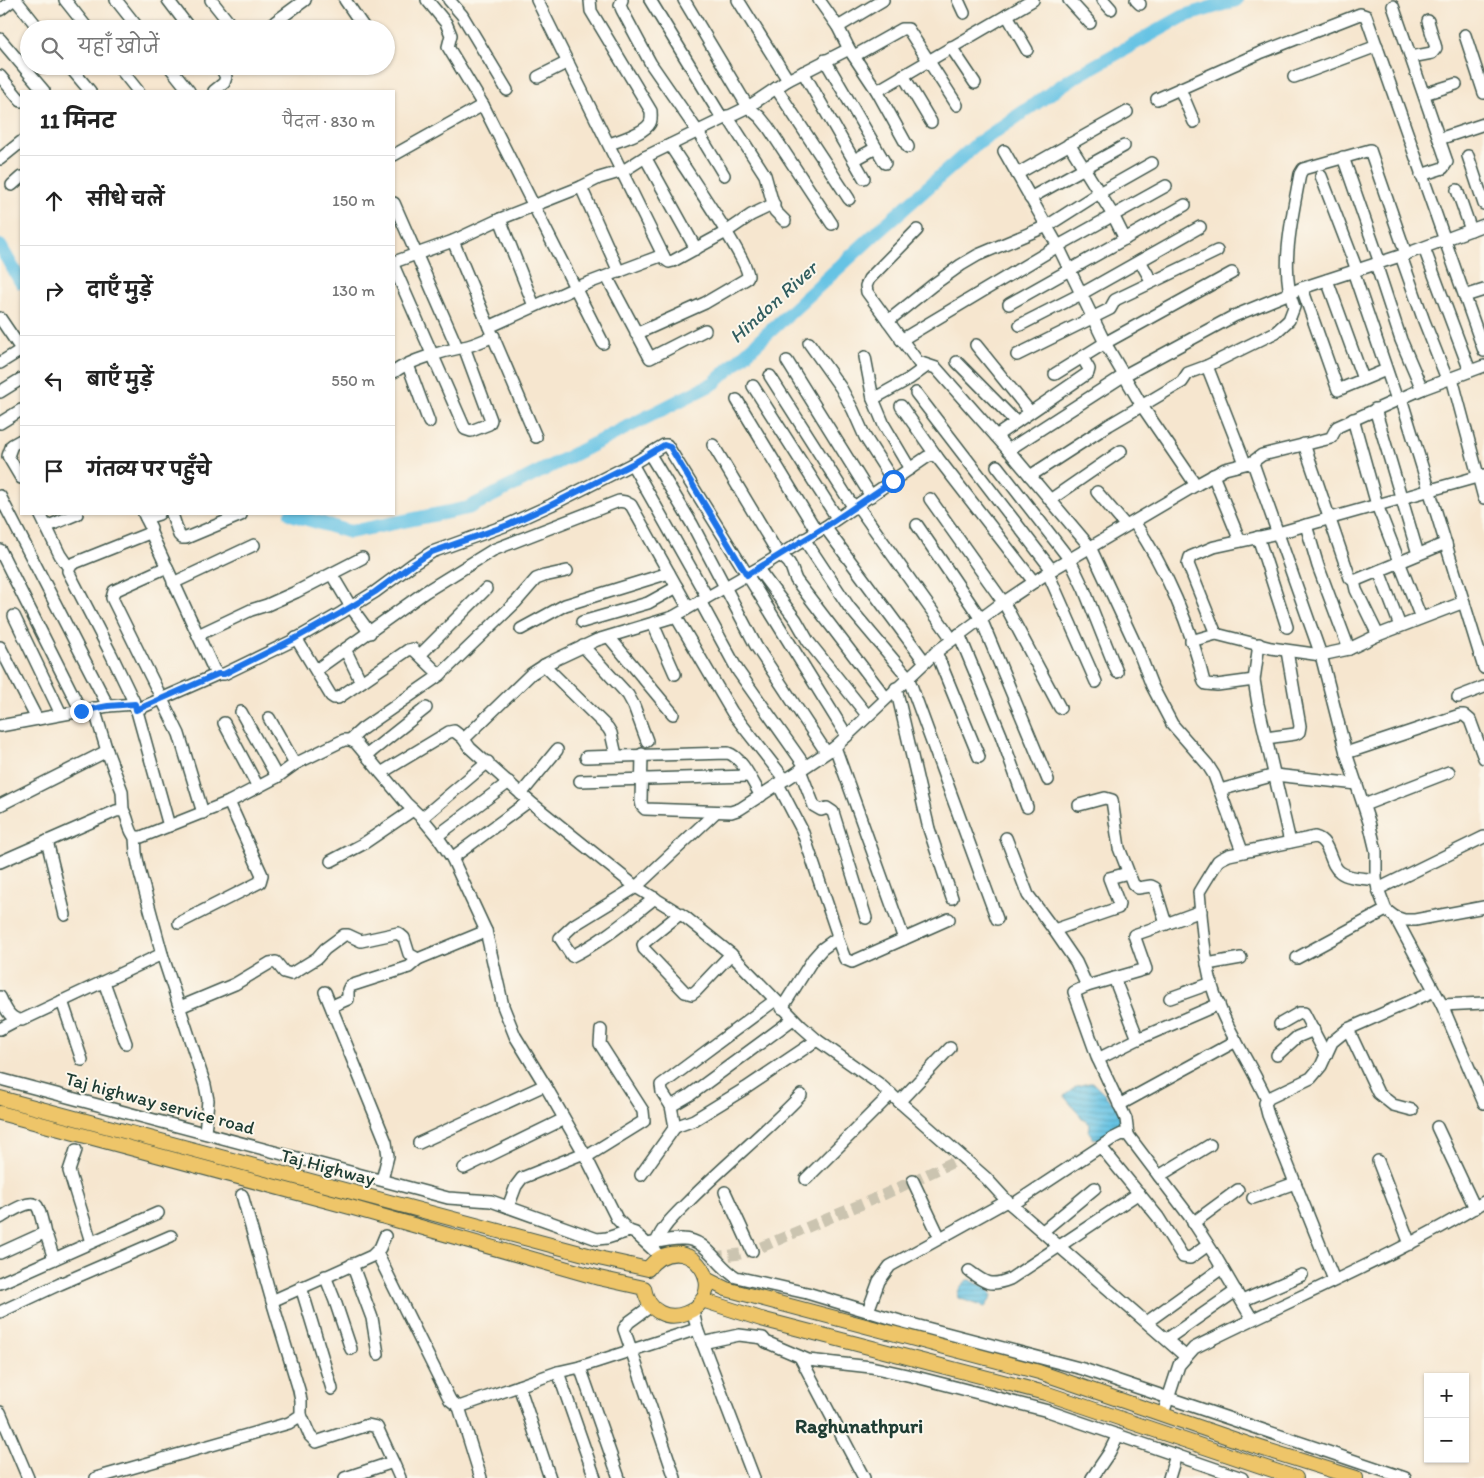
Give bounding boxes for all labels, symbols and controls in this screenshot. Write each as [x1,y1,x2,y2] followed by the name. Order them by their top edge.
[20,20,395,75] search box
[38,34,66,62] icon: search
[78,35,159,58] text: यहाँ खोजें
[40,108,115,133] text: 11 मिनट
[283,112,375,131] text: पैदल · 830 m
[40,187,68,215] icon: ahead
[87,188,164,211] text: सीधे चलें
[332,191,375,210] text: 150 m
[724,254,824,348] water label: Hindon River
[40,277,68,305] icon: right
[87,278,153,301] text: दाएँ मुड़ें
[332,281,375,300] text: 130 m
[40,367,68,395] icon: left
[87,368,153,391] text: बाएँ मुड़ें
[331,371,375,390] text: 550 m
[40,457,68,485] icon: arrive
[87,458,211,481] text: गंतव्य पर पहुँचे
[882,470,905,493] route start
[70,700,93,723] route end
[63,1067,258,1140] street label: Taj highway service road
[278,1143,378,1191] street label: Taj Highway
[1424,1373,1469,1463] map controls
[1424,1373,1469,1418] button: +
[795,1414,923,1439] district label: Raghunathpuri
[1424,1418,1469,1463] button: −

